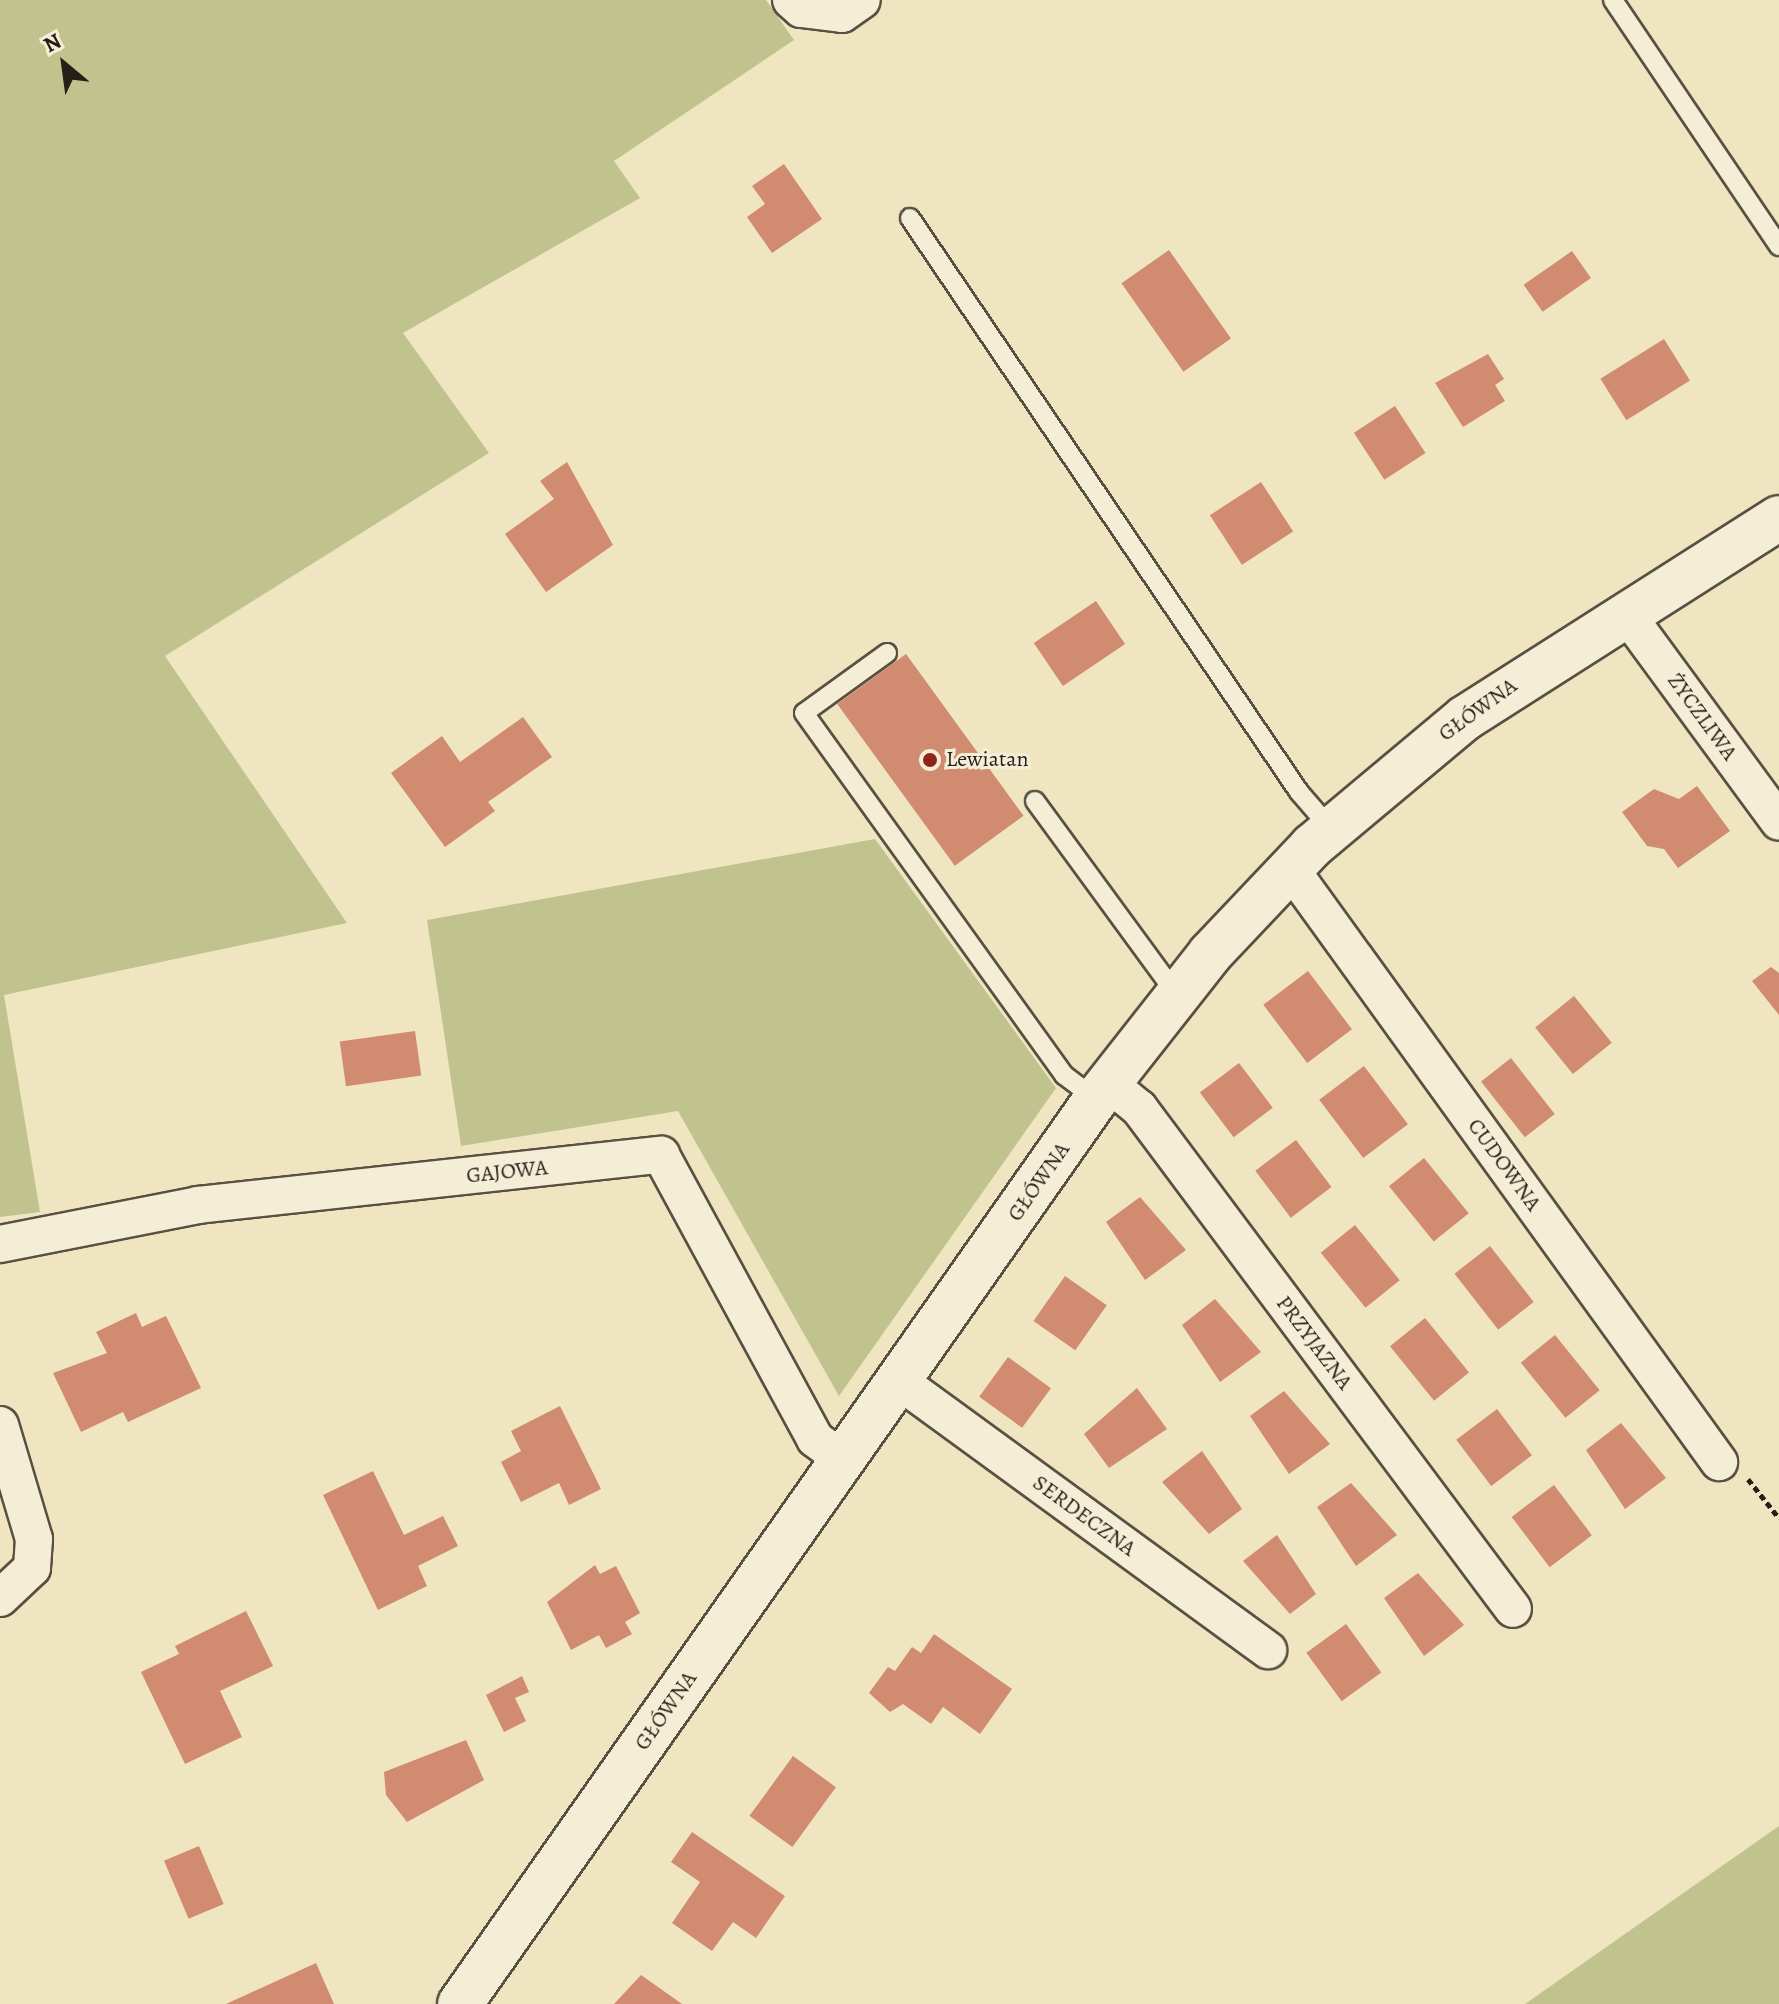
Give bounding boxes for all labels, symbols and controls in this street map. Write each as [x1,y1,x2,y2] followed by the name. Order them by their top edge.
[24,24,104,104] north arrow
[38,26,67,60] text: N
[1662,668,1742,766] street label: ŻYCZLIWA
[1434,673,1522,747] street label: GŁÓWNA
[946,747,1029,773] place label: Lewiatan
[921,751,939,769] marker: Lewiatan
[1462,1114,1546,1216] street label: CUDOWNA
[1002,1137,1076,1227] street label: GŁÓWNA
[465,1155,549,1189] street label: GAJOWA
[1270,1291,1358,1395] street label: PRZYJAZNA
[1027,1470,1141,1562] street label: SERDECZNA
[629,1666,703,1756] street label: GŁÓWNA

